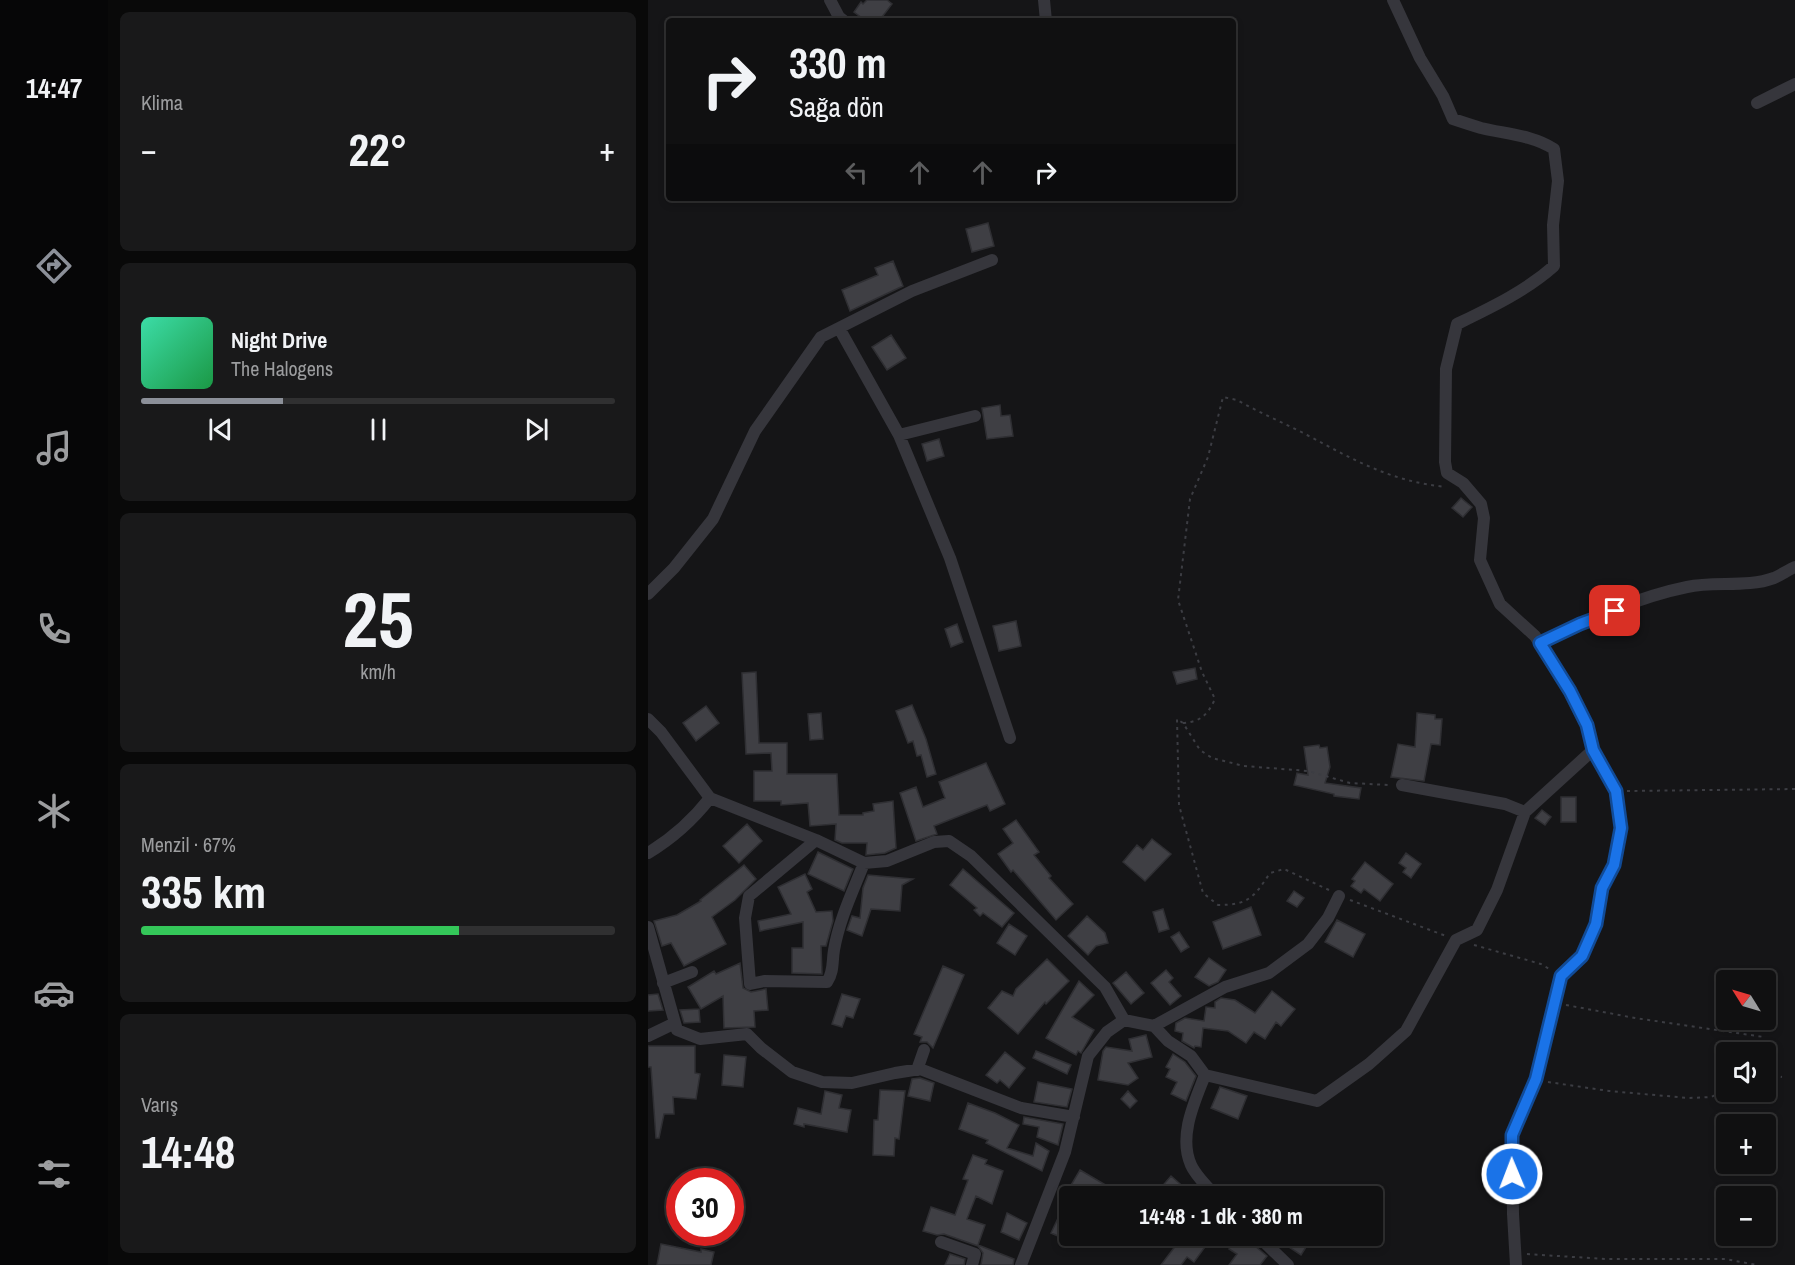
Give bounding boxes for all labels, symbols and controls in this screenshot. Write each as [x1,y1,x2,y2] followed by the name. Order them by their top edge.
[789,35,887,91] text: 330 m
[690,42,768,120] icon: right
[26,70,82,106] text: 14:47
[141,89,183,116] text: Klima
[789,89,884,125] text: Sağa dön
[348,119,408,180] text: 22°
[141,127,157,171] text: −
[599,127,615,171] text: +
[840,156,873,189] icon: left
[903,156,936,189] icon: ahead
[966,156,999,189] icon: ahead
[1029,156,1062,189] icon: right
[33,245,75,287] icon: directions
[231,325,327,355] text: Night Drive
[231,355,333,382] text: The Halogens
[204,413,237,446] icon: previous
[362,413,395,446] icon: pause
[520,413,553,446] icon: next
[33,427,75,469] icon: music
[342,566,414,671] text: 25
[1589,585,1640,636] pin
[1598,594,1631,627] icon: arrive
[33,608,75,650] icon: phone
[360,658,396,685] text: km/h
[33,790,75,832] icon: climate
[141,831,236,858] text: Menzil · 67%
[141,861,266,922] text: 335 km
[1716,970,1776,1030] north arrow
[1716,970,1776,1246] map controls
[33,972,75,1014] icon: car
[1716,1042,1776,1102] button: sound
[141,1091,178,1118] text: Varış
[1716,1114,1776,1174] button: +
[141,1121,235,1182] text: 14:48
[1480,1142,1544,1206] position arrow
[33,1153,75,1195] icon: filters
[666,1168,744,1246] speed limit sign: 30
[1716,1186,1776,1246] button: −
[1139,1201,1303,1231] text: 14:48 · 1 dk · 380 m

